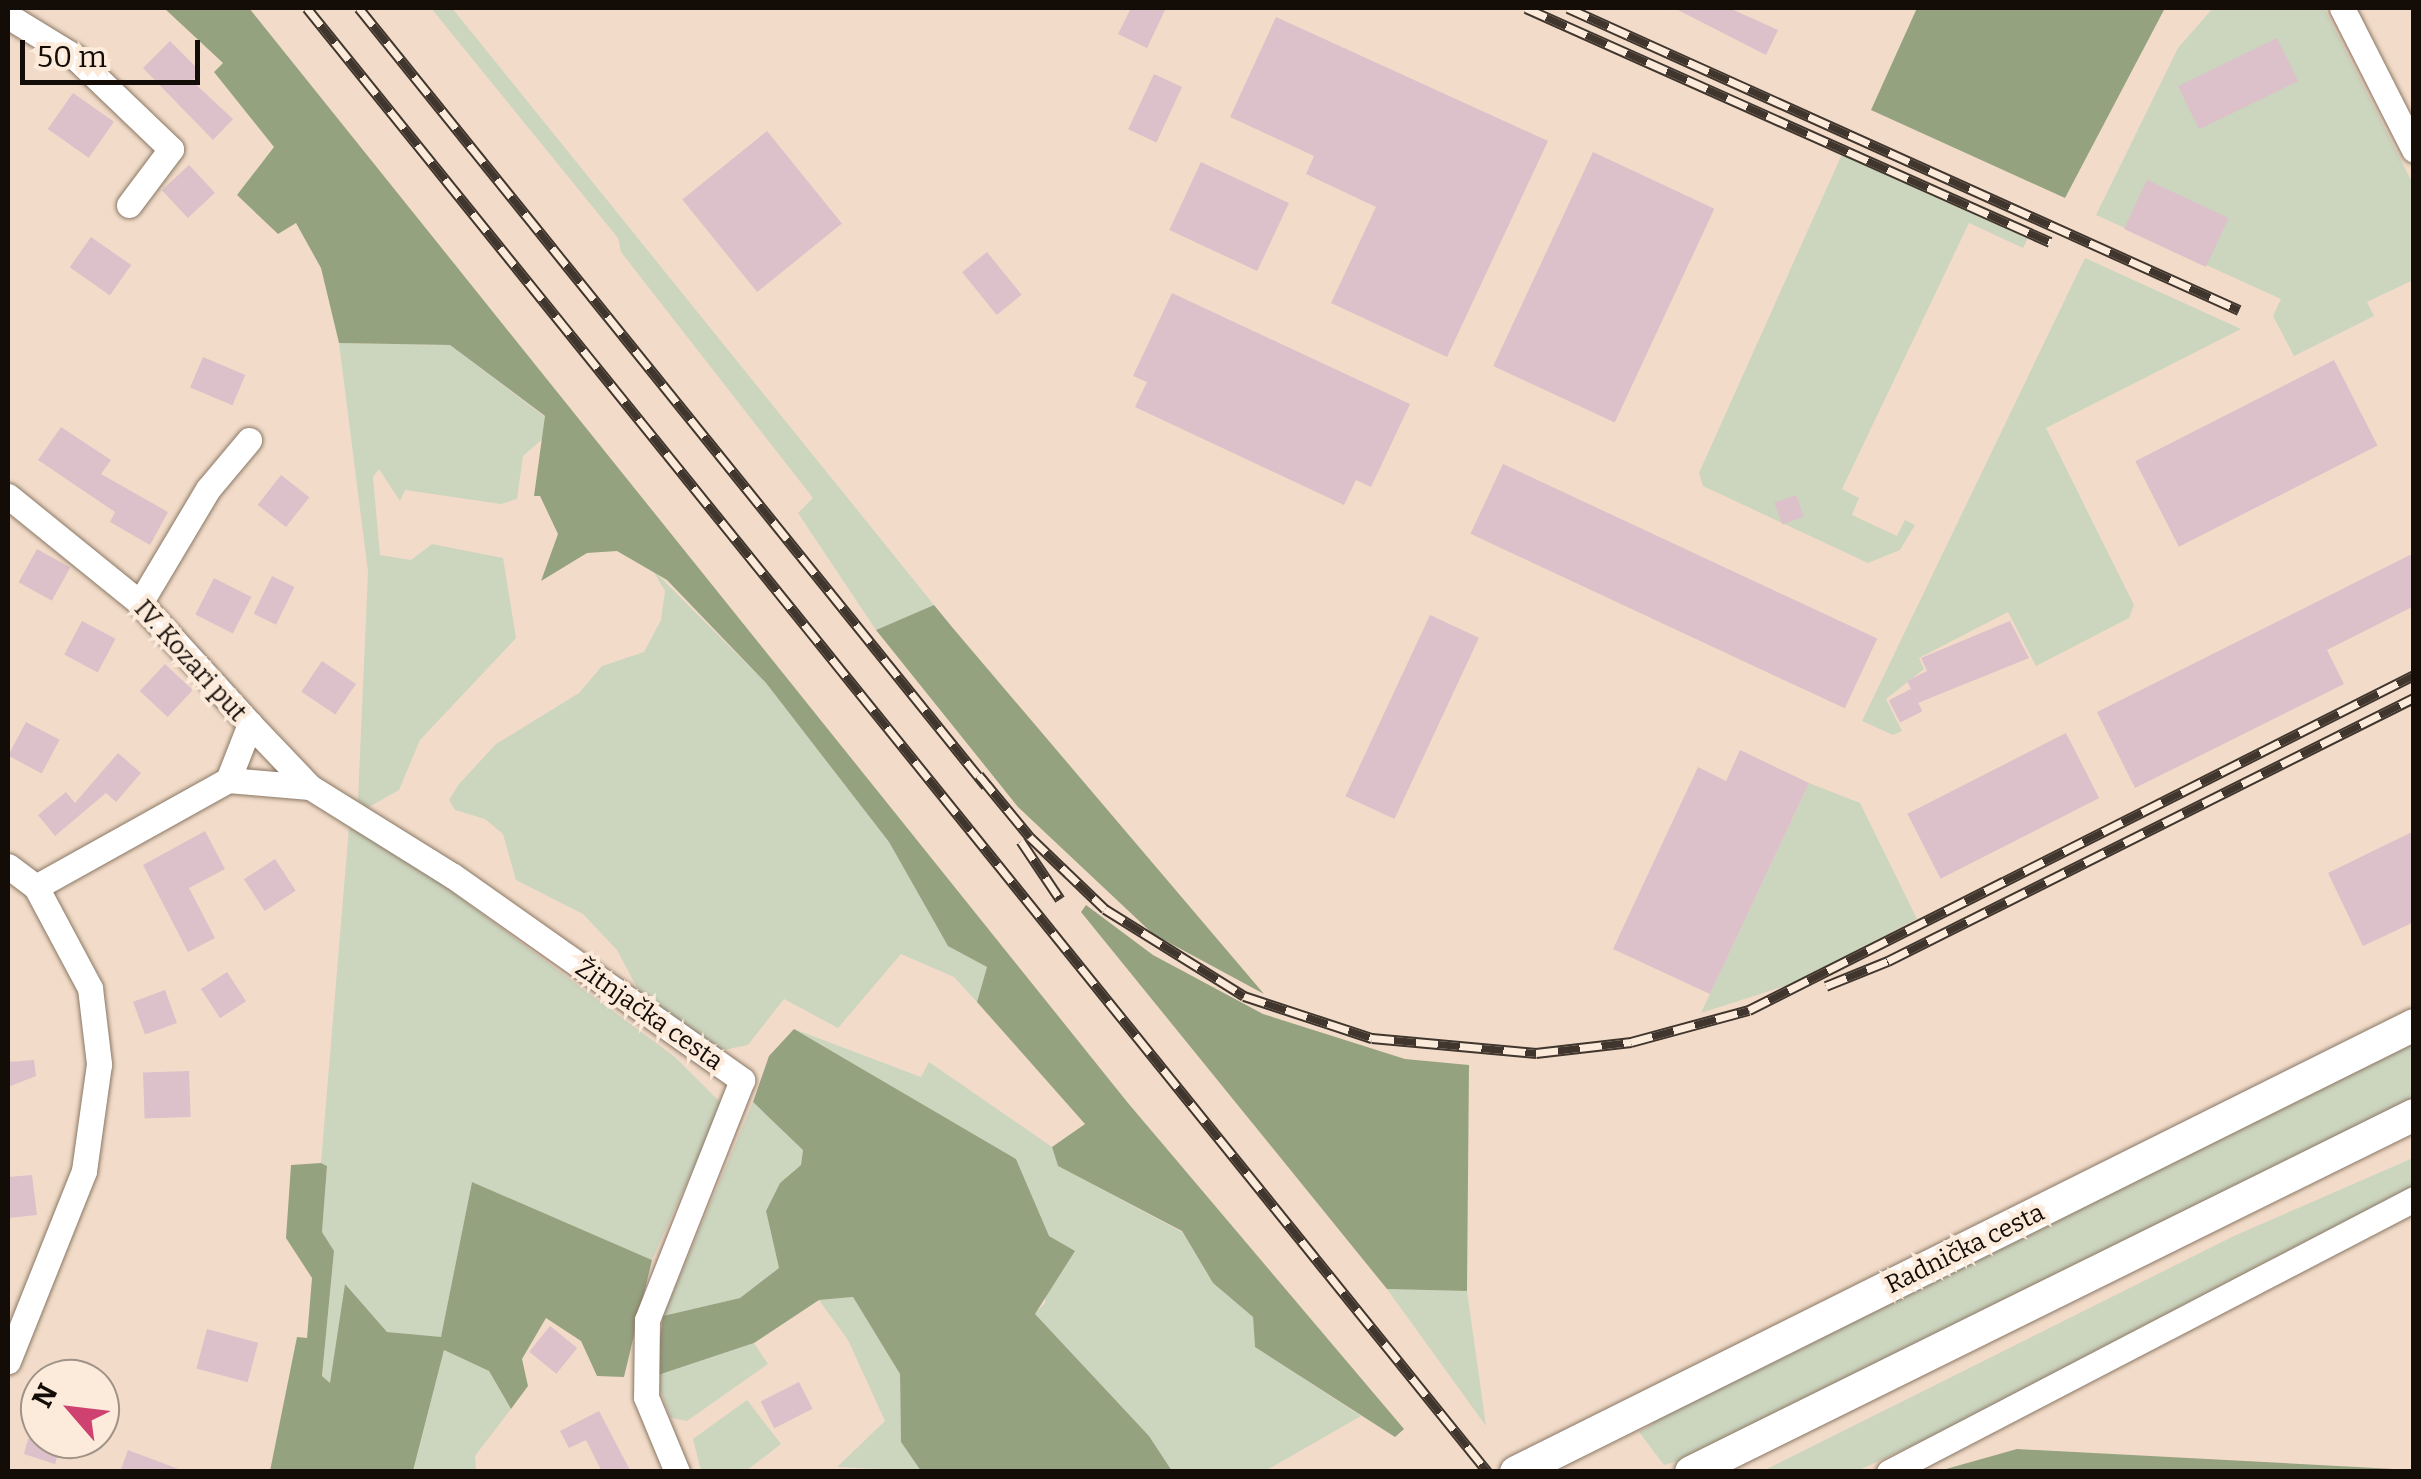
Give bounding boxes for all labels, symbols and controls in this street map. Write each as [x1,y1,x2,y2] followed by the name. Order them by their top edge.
[25,20,205,82] scale bar
[37,39,107,75] text: 50 m
[128,594,252,728] street label: IV. Kozari put
[570,953,728,1077] street label: Žitnjačka cesta
[1881,1198,2049,1300] street label: Radnička cesta
[20,1359,120,1459] north arrow
[25,1378,64,1413] text: N

